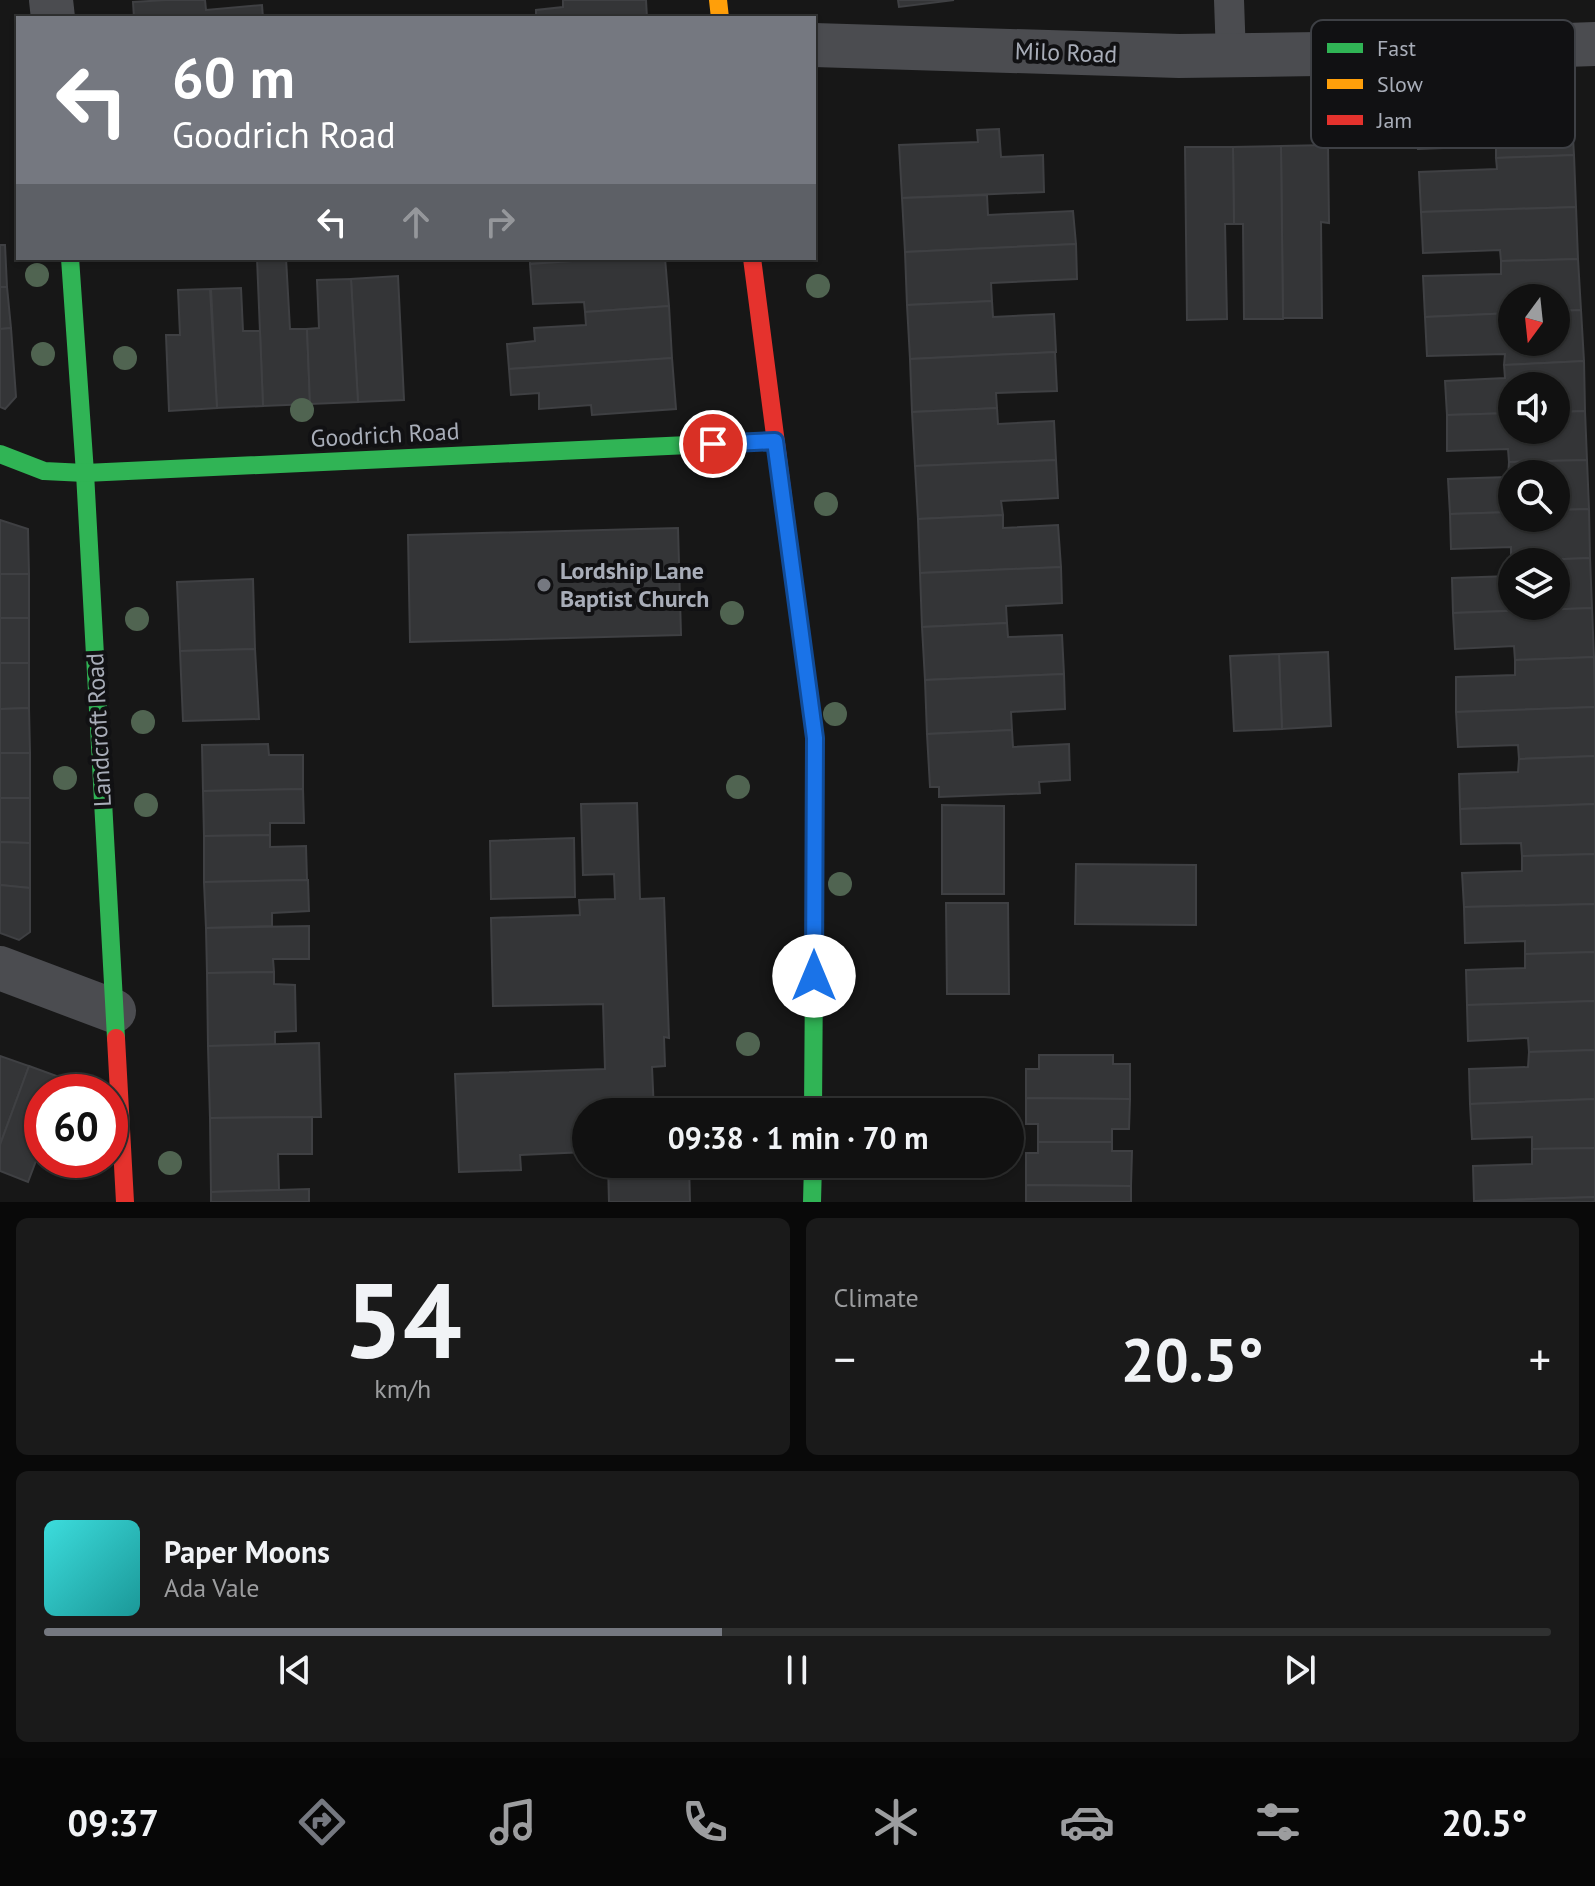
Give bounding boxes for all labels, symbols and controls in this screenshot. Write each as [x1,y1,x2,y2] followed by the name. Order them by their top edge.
[1311,20,1575,148] legend
[1377,34,1417,62] text: Fast
[1014,35,1118,70] street label: Milo Road
[172,41,295,113] text: 60 m
[40,48,144,152] icon: left
[1377,70,1423,98] text: Slow
[1376,106,1412,134] text: Jam
[172,111,396,158] text: Goodrich Road
[310,200,354,244] icon: left
[394,200,438,244] icon: ahead
[478,200,522,244] icon: right
[1498,284,1570,356] north arrow
[1498,284,1570,620] map controls
[1498,372,1570,444] button: sound
[679,410,747,478] pin
[310,415,460,454] street label: Goodrich Road
[691,422,735,466] icon: arrive
[1498,460,1570,532] button: search
[1498,548,1570,620] button: layers
[560,555,709,614] place label: Lordship Lane Baptist Church
[535,576,553,594] marker: Lordship Lane Baptist Church
[79,652,118,808] street label: Landcroft Road
[772,934,856,1018] position arrow
[24,1074,128,1178] speed limit sign: 60
[668,1118,928,1157] text: 09:38 · 1 min · 70 m
[344,1252,462,1387] text: 54
[834,1281,919,1314] text: Climate
[1121,1320,1264,1398] text: 20.5°
[834,1330,856,1387] text: −
[1529,1330,1551,1387] text: +
[374,1372,431,1405] text: km/h
[164,1532,330,1571] text: Paper Moons
[164,1571,259,1604] text: Ada Vale
[273,1648,317,1692] icon: previous
[775,1648,819,1692] icon: pause
[1278,1648,1322,1692] icon: next
[294,1794,350,1850] icon: directions
[485,1794,541,1850] icon: music
[677,1794,733,1850] icon: phone
[868,1794,924,1850] icon: climate
[1059,1794,1115,1850] icon: car
[1250,1794,1306,1850] icon: filters
[68,1799,159,1846] text: 09:37
[1441,1799,1527,1846] text: 20.5°

